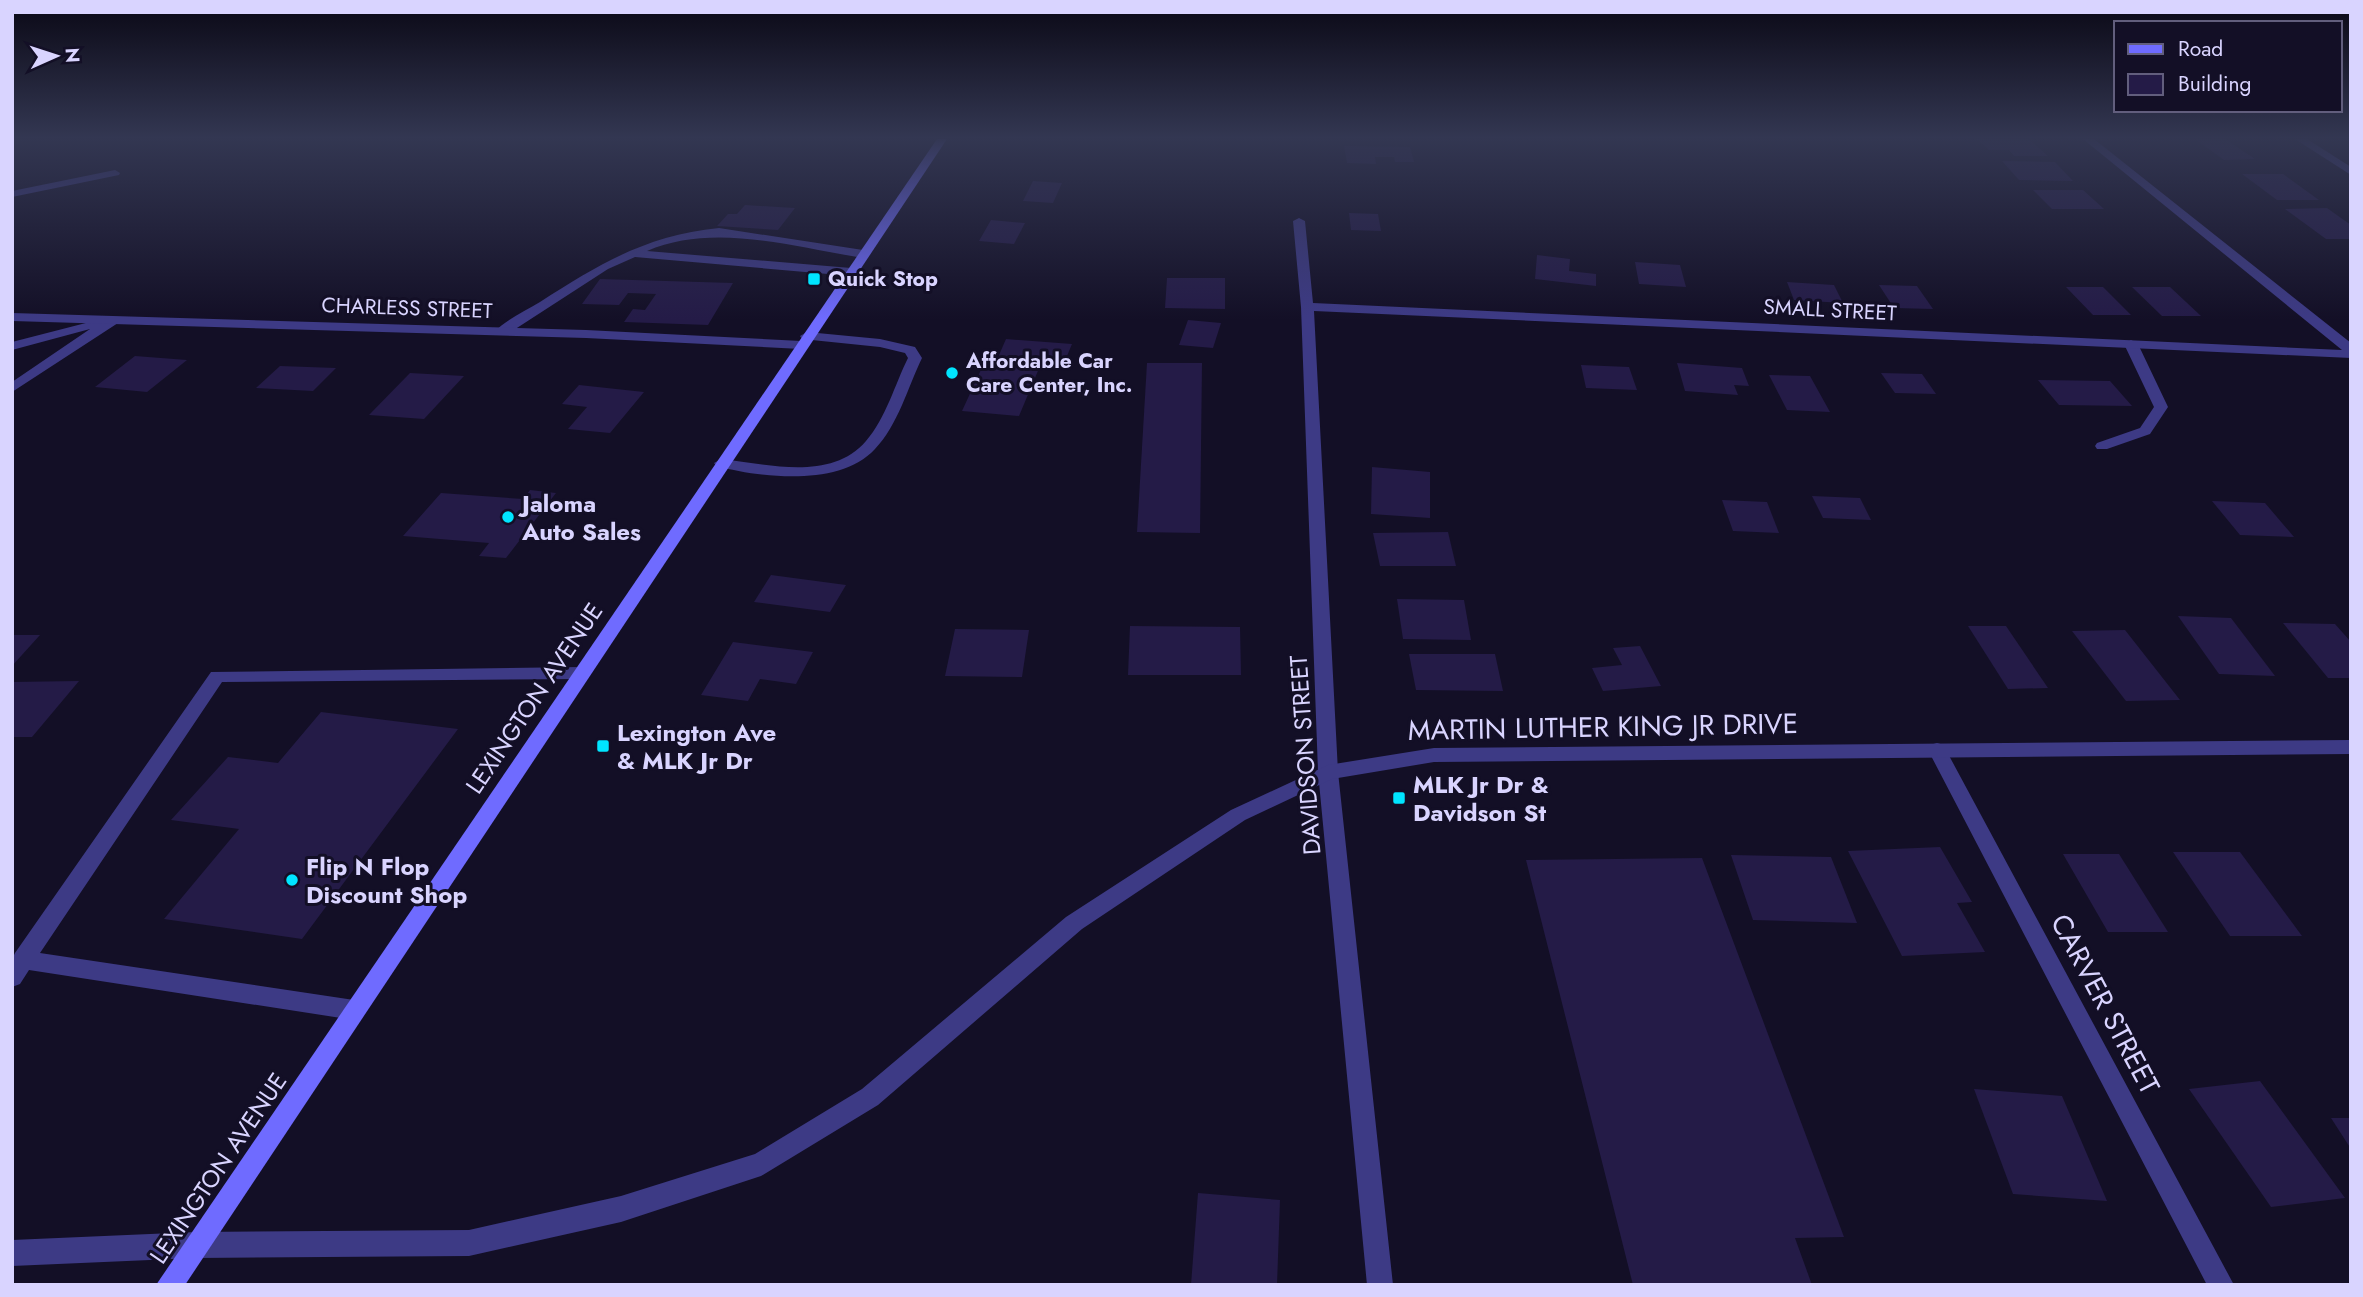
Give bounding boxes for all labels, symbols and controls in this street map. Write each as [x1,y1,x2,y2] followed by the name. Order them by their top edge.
[21,21,91,91] north arrow
[2114,21,2342,112] legend
[2178,34,2223,64] text: Road
[59,47,86,63] text: N
[2178,69,2251,99] text: Building
[828,264,938,294] place label: Quick Stop
[806,271,822,287] marker: Quick Stop
[321,290,493,326] street label: CHARLESS STREET
[1763,292,1898,328] street label: SMALL STREET
[965,346,1133,400] place label: Affordable Car Care Center, Inc.
[944,365,960,381] marker: Affordable Car Care Center, Inc.
[518,486,641,549] place label: Jaloma Auto Sales
[500,509,516,525] marker: Jaloma Auto Sales
[457,595,611,801] street label: LEXINGTON AVENUE
[1281,654,1329,856] street label: DAVIDSON STREET
[1408,703,1798,751] street label: MARTIN LUTHER KING JR DRIVE
[617,715,776,778] place label: Lexington Ave & MLK Jr Dr
[595,738,611,754] marker: Lexington Ave & MLK Jr Dr
[1413,767,1549,830] place label: MLK Jr Dr & Davidson St
[1391,790,1407,806] marker: MLK Jr Dr & Davidson St
[306,849,467,912] place label: Flip N Flop Discount Shop
[284,872,300,888] marker: Flip N Flop Discount Shop
[2040,907,2170,1101] street label: CARVER STREET
[141,1065,295,1271] street label: LEXINGTON AVENUE

